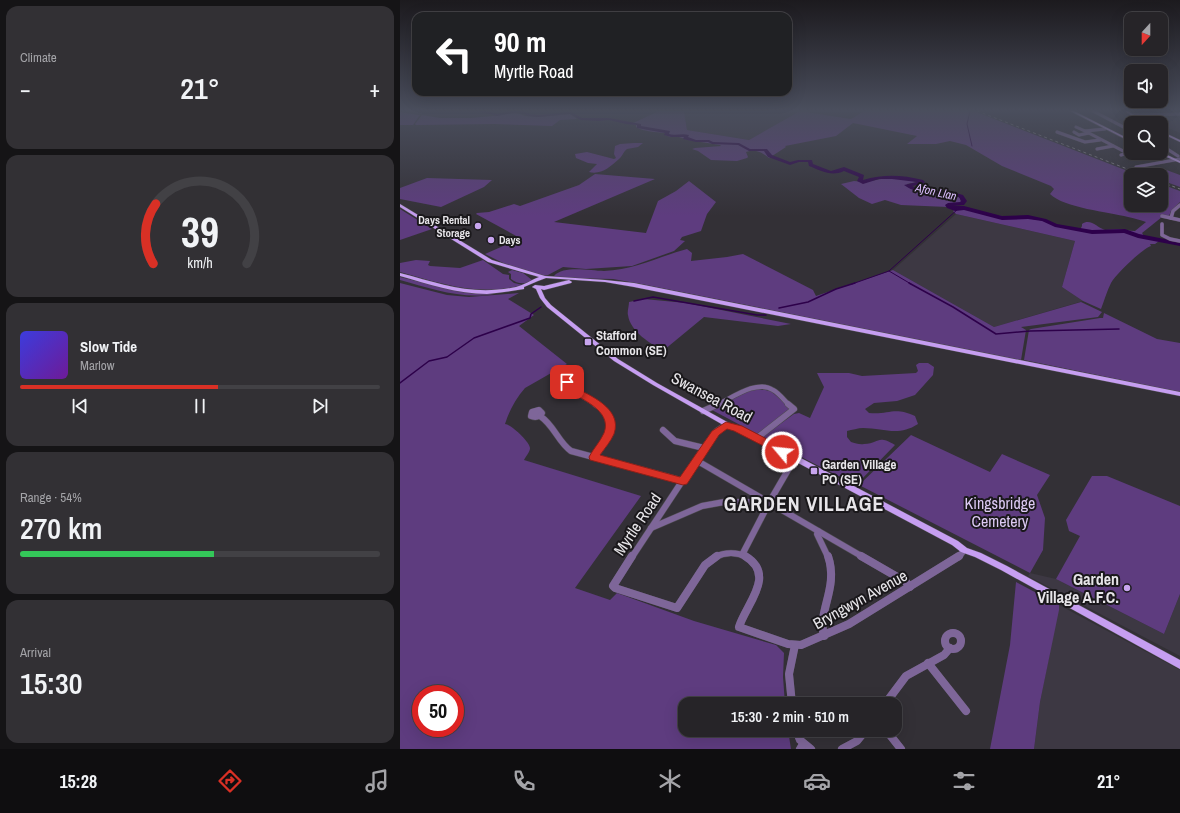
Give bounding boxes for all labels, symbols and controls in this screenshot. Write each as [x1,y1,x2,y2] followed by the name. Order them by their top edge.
[1124,12,1168,56] north arrow
[1124,12,1168,212] map controls
[494,23,546,61] text: 90 m
[428,28,480,80] icon: left
[20,49,57,66] text: Climate
[494,59,574,84] text: Myrtle Road
[1124,64,1168,108] button: sound
[180,68,220,108] text: 21°
[20,74,31,104] text: −
[369,74,380,104] text: +
[1124,116,1168,160] button: search
[1124,168,1168,212] button: layers
[913,179,958,204] water label: Afon Llan
[181,204,219,260] text: 39
[418,213,470,240] place label: Days Rental Storage
[473,221,483,231] marker: Days Rental Storage
[499,233,521,247] place label: Days
[486,235,496,245] marker: Days
[187,252,213,271] text: km/h
[596,327,667,359] place label: Stafford Common (SE)
[80,336,137,357] text: Slow Tide
[583,337,593,347] marker: Stafford Common (SE)
[80,357,114,374] text: Marlow
[550,365,584,399] pin
[668,366,756,428] street label: Swansea Road
[556,371,578,393] icon: arrive
[69,395,91,417] icon: previous
[189,395,211,417] icon: pause
[309,395,331,417] icon: next
[761,431,803,473] position arrow
[822,456,897,488] place label: Garden Village PO (SE)
[809,466,819,476] marker: Garden Village PO (SE)
[20,489,82,506] text: Range · 54%
[608,489,666,559] street label: Myrtle Road
[724,490,884,517] district label: GARDEN VILLAGE
[965,492,1035,532] park label: Kingsbridge Cemetery
[20,508,102,548] text: 270 km
[809,564,911,634] street label: Bryngwyn Avenue
[1037,568,1119,608] place label: Garden Village A.F.C.
[1122,583,1132,593] marker: Garden Village A.F.C.
[20,644,51,661] text: Arrival
[20,663,82,703] text: 15:30
[412,685,464,737] speed limit sign: 50
[731,706,849,727] text: 15:30 · 2 min · 510 m
[216,767,244,795] icon: directions
[363,767,391,795] icon: music
[510,767,538,795] icon: phone
[656,767,684,795] icon: climate
[803,767,831,795] icon: car
[950,767,978,795] icon: filters
[59,769,97,794] text: 15:28
[1097,769,1121,794] text: 21°

